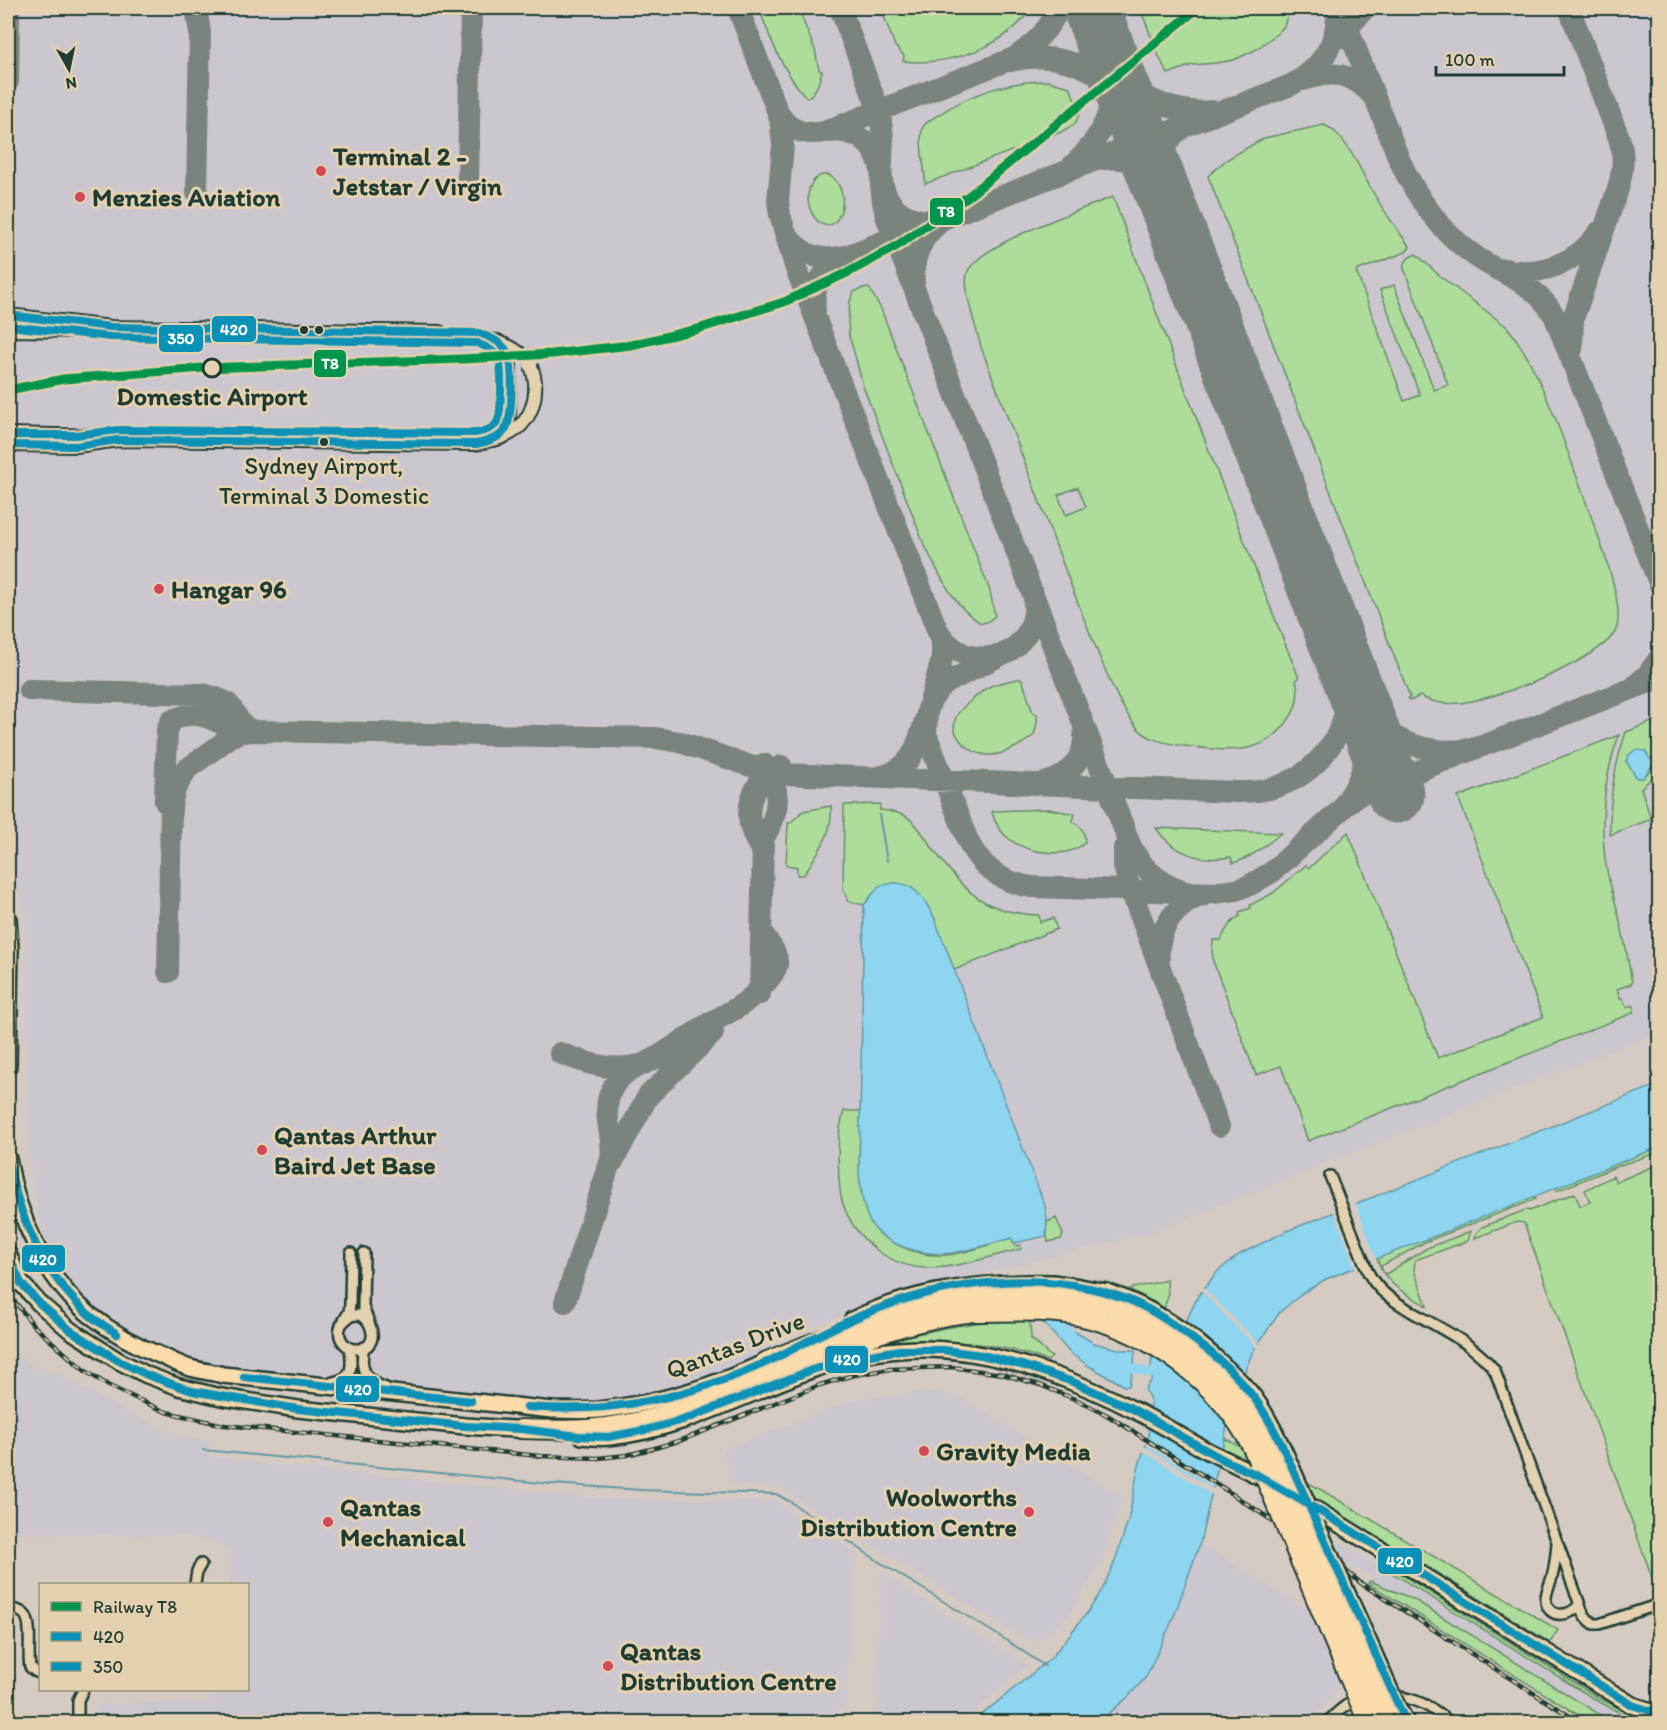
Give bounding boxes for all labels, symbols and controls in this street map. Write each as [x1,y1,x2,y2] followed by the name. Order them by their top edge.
[39,39,99,99] north arrow
[1436,39,1564,77] scale bar
[1445,49,1495,71] text: 100 m
[64,73,78,94] text: N
[332,140,502,202] place label: Terminal 2 - Jetstar / Virgin
[314,164,328,178] marker: Terminal 2 - Jetstar / Virgin
[92,181,280,213] place label: Menzies Aviation
[73,190,87,204] marker: Menzies Aviation
[929,197,964,226] line badge: T8
[936,202,955,221] text: T8
[211,315,257,343] line badge: 420
[220,320,248,339] text: 420
[158,324,204,353] line badge: 350
[298,324,310,336] unlabelled marker
[313,324,325,336] unlabelled marker
[168,329,195,348] text: 350
[313,349,347,378] line badge: T8
[320,354,339,373] text: T8
[202,358,222,378] marker: Domestic Airport
[117,380,308,412] place label: Domestic Airport
[318,436,330,448] marker: Sydney Airport, Terminal 3 Domestic
[219,451,429,510] place label: Sydney Airport, Terminal 3 Domestic
[171,573,287,605] place label: Hangar 96
[152,582,166,596] marker: Hangar 96
[274,1119,437,1181] place label: Qantas Arthur Baird Jet Base
[255,1143,269,1157] marker: Qantas Arthur Baird Jet Base
[21,1244,66,1273] line badge: 420
[29,1250,57,1269] text: 420
[661,1304,809,1386] street label: Qantas Drive
[824,1345,869,1374] line badge: 420
[833,1350,861,1369] text: 420
[335,1375,380,1403] line badge: 420
[344,1380,372,1399] text: 420
[936,1435,1091,1467] place label: Gravity Media
[917,1444,931,1458] marker: Gravity Media
[800,1481,1017,1543] place label: Woolworths Distribution Centre
[340,1491,466,1553] place label: Qantas Mechanical
[1022,1505,1036,1519] marker: Woolworths Distribution Centre
[321,1515,335,1529] marker: Qantas Mechanical
[1377,1547,1423,1575] line badge: 420
[1386,1552,1414,1571] text: 420
[39,1583,249,1691] legend
[93,1596,177,1618] text: Railway T8
[93,1626,124,1648] text: 420
[620,1635,837,1697] place label: Qantas Distribution Centre
[93,1656,123,1678] text: 350
[601,1659,615,1673] marker: Qantas Distribution Centre

